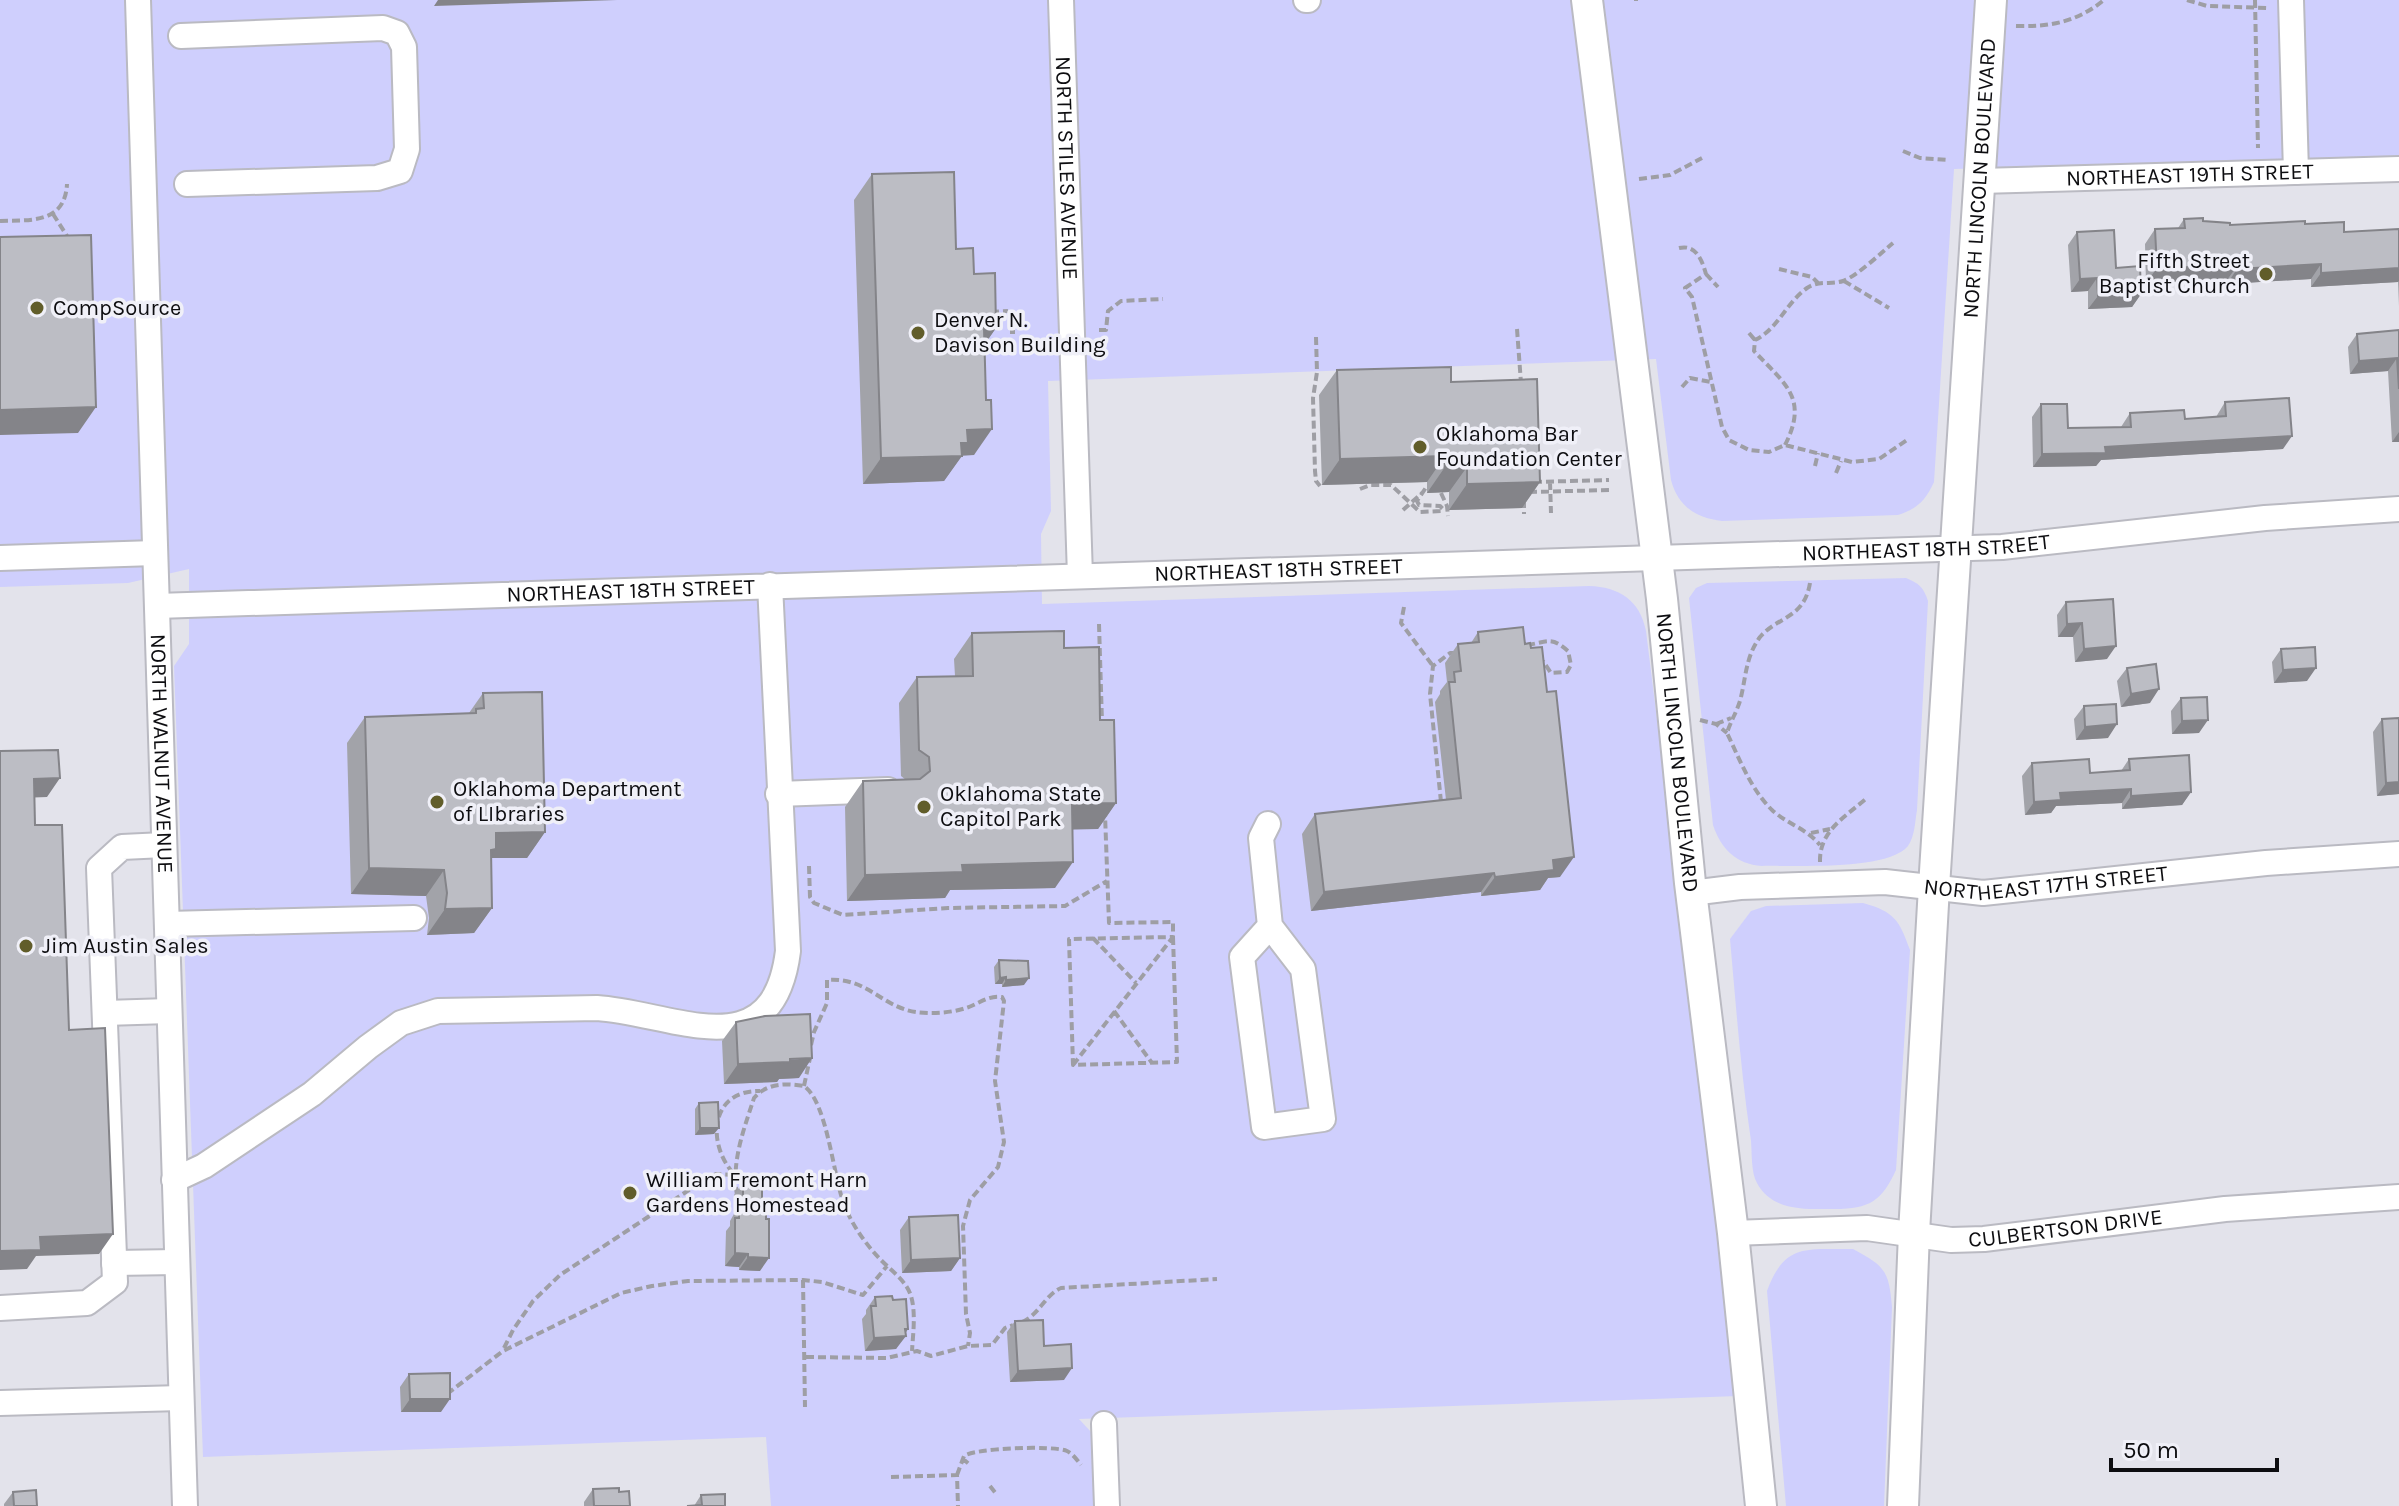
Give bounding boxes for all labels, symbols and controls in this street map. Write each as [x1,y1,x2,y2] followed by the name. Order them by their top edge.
[1958,37,2002,319] street label: NORTH LINCOLN BOULEVARD
[1050,56,1083,280] street label: NORTH STILES AVENUE
[2066,158,2314,192] street label: NORTHEAST 19TH STREET
[2099,248,2250,299] place label: Fifth Street Baptist Church
[2257,265,2275,283] marker: Fifth Street Baptist Church
[53,295,181,321] place label: CompSource
[28,299,46,317] marker: CompSource
[934,307,1106,358] place label: Denver N. Davison Building
[909,324,927,342] marker: Denver N. Davison Building
[1436,421,1622,472] place label: Oklahoma Bar Foundation Center
[1411,438,1429,456] marker: Oklahoma Bar Foundation Center
[1802,529,2051,566] street label: NORTHEAST 18TH STREET
[1154,553,1403,587] street label: NORTHEAST 18TH STREET
[506,574,755,608] street label: NORTHEAST 18TH STREET
[1650,612,1704,894] street label: NORTH LINCOLN BOULEVARD
[145,633,178,874] street label: NORTH WALNUT AVENUE
[453,776,682,827] place label: Oklahoma Department of LIbraries
[940,781,1101,832] place label: Oklahoma State Capitol Park
[428,793,446,811] marker: Oklahoma Department of LIbraries
[915,798,933,816] marker: Oklahoma State Capitol Park
[1922,861,2169,907] street label: NORTHEAST 17TH STREET
[42,933,209,959] place label: Jim Austin Sales
[17,937,35,955] marker: Jim Austin Sales
[646,1167,867,1218] place label: William Fremont Harn Gardens Homestead
[621,1184,639,1202] marker: William Fremont Harn Gardens Homestead
[1968,1204,2164,1252] street label: CULBERTSON DRIVE
[2111,1422,2277,1472] scale bar
[2123,1436,2179,1464] text: 50 m

